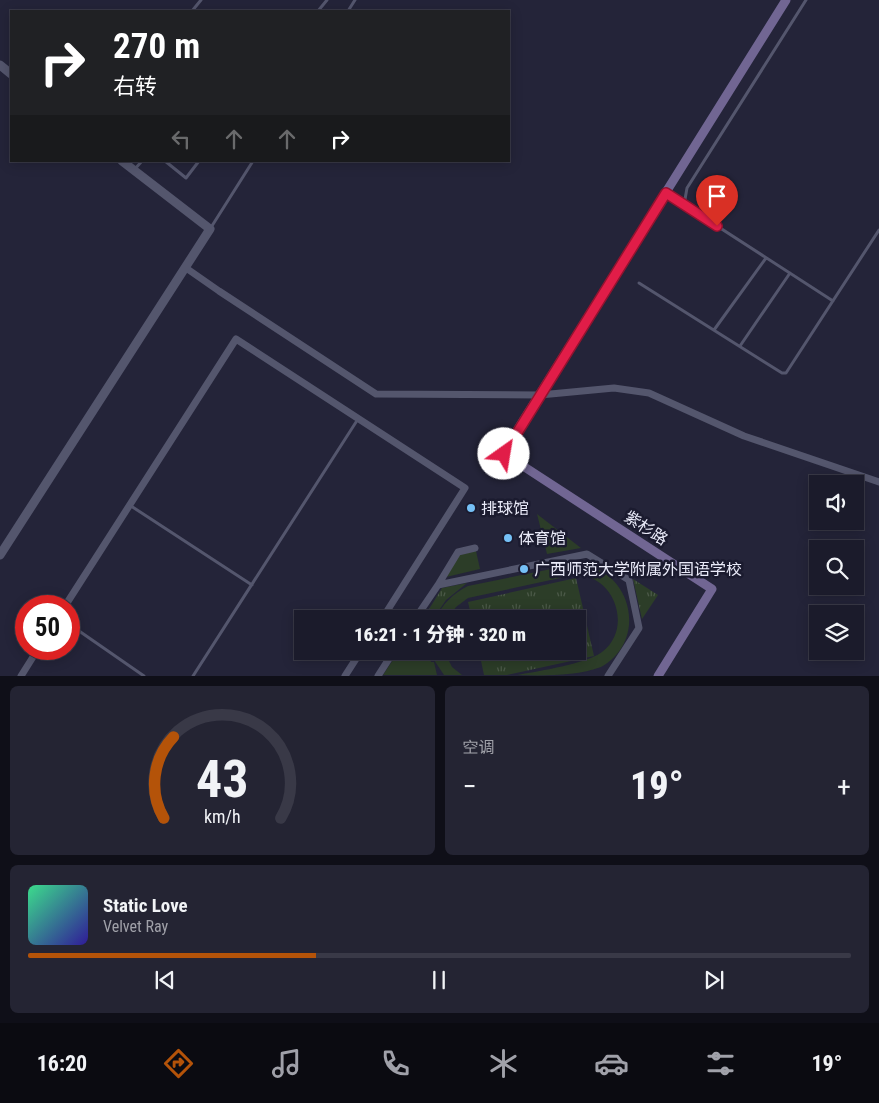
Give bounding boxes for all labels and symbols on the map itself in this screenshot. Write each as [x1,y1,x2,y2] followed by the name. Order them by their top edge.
[696,175,738,226] pin
[477,427,529,479] position arrow
[481,499,529,518] place label: 排球馆
[465,502,477,514] marker: 排球馆
[621,507,671,549] street label: 紫杉路
[518,529,566,548] place label: 体育馆
[502,532,514,544] marker: 体育馆
[534,560,742,579] place label: 广西师范大学附属外国语学校
[518,563,530,575] marker: 广西师范大学附属外国语学校
[15,595,80,660] speed limit sign: 50

